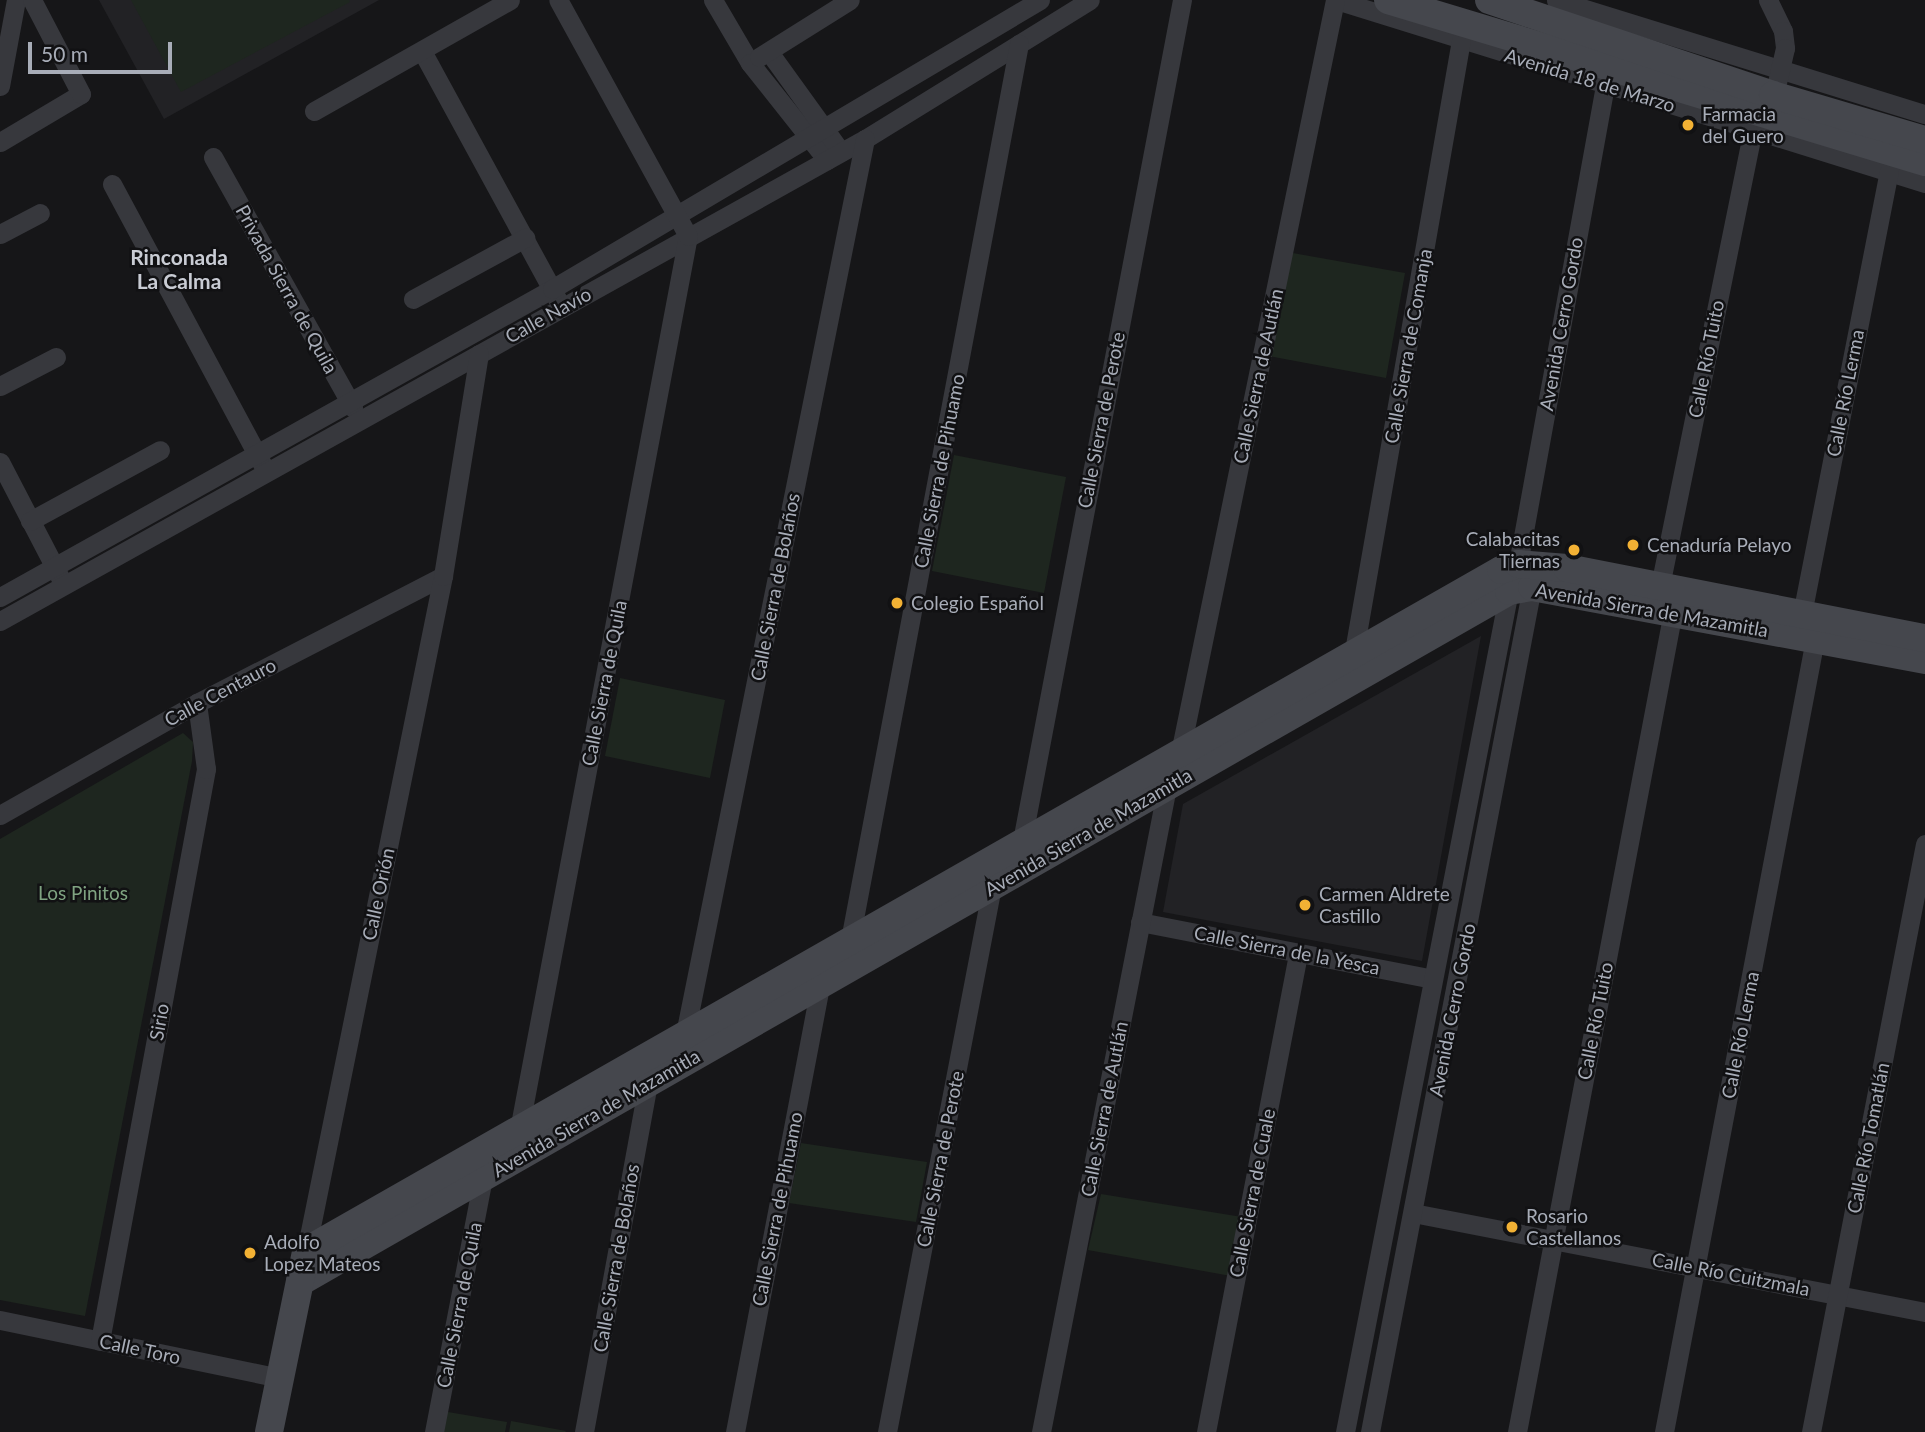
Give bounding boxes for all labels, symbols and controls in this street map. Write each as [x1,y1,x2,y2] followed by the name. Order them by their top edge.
[32,28,175,72] scale bar
[41,41,88,66] text: 50 m
[1502,43,1678,117] street label: Avenida 18 de Marzo
[1702,103,1784,147] place label: Farmacia del Guero
[1680,117,1696,133] marker: Farmacia del Guero
[231,201,343,377] street label: Privada Sierra de Quila
[1535,235,1587,413] street label: Avenida Cerro Gordo
[130,244,228,294] district label: Rinconada La Calma
[1380,247,1436,445] street label: Calle Sierra de Comanja
[501,282,595,348] street label: Calle Navío
[1228,286,1288,466] street label: Calle Sierra de Autlán
[1683,298,1729,420] street label: Calle Río Tuito
[1821,327,1869,459] street label: Calle Río Lerma
[1073,330,1129,510] street label: Calle Sierra de Perote
[909,372,969,570] street label: Calle Sierra de Pihuamo
[746,491,804,683] street label: Calle Sierra de Bolaños
[1466,528,1560,572] place label: Calabacitas Tiernas
[1647,534,1792,556] place label: Cenaduría Pelayo
[1625,537,1641,553] marker: Cenaduría Pelayo
[1566,542,1582,558] marker: Calabacitas Tiernas
[1534,578,1770,642] street label: Avenida Sierra de Mazamitla
[911,592,1044,614] place label: Colegio Español
[889,595,905,611] marker: Colegio Español
[577,598,631,768] street label: Calle Sierra de Quila
[160,653,280,731] street label: Calle Centauro
[980,763,1196,901] street label: Avenida Sierra de Mazamitla
[357,846,399,942] street label: Calle Orión
[38,882,128,904] park label: Los Pinitos
[1319,883,1450,927] place label: Carmen Aldrete Castillo
[1297,897,1313,913] marker: Carmen Aldrete Castillo
[1192,921,1382,979] street label: Calle Sierra de la Yesca
[1424,921,1480,1099] street label: Avenida Cerro Gordo
[1572,960,1618,1082] street label: Calle Río Tuito
[1716,969,1764,1101] street label: Calle Río Lerma
[145,1002,173,1042] street label: Sirio
[1076,1019,1132,1199] street label: Calle Sierra de Autlán
[488,1044,704,1182] street label: Avenida Sierra de Mazamitla
[1842,1060,1894,1216] street label: Calle Río Tomatlán
[912,1069,968,1249] street label: Calle Sierra de Perote
[1224,1107,1280,1279] street label: Calle Sierra de Cuale
[747,1110,807,1308] street label: Calle Sierra de Pihuamo
[588,1162,644,1354] street label: Calle Sierra de Bolaños
[1526,1205,1621,1249] place label: Rosario Castellanos
[1504,1219,1520,1235] marker: Rosario Castellanos
[432,1220,486,1390] street label: Calle Sierra de Quila
[264,1231,380,1275] place label: Adolfo Lopez Mateos
[242,1245,258,1261] marker: Adolfo Lopez Mateos
[1650,1248,1812,1300] street label: Calle Río Cuitzmala
[97,1329,183,1369] street label: Calle Toro

